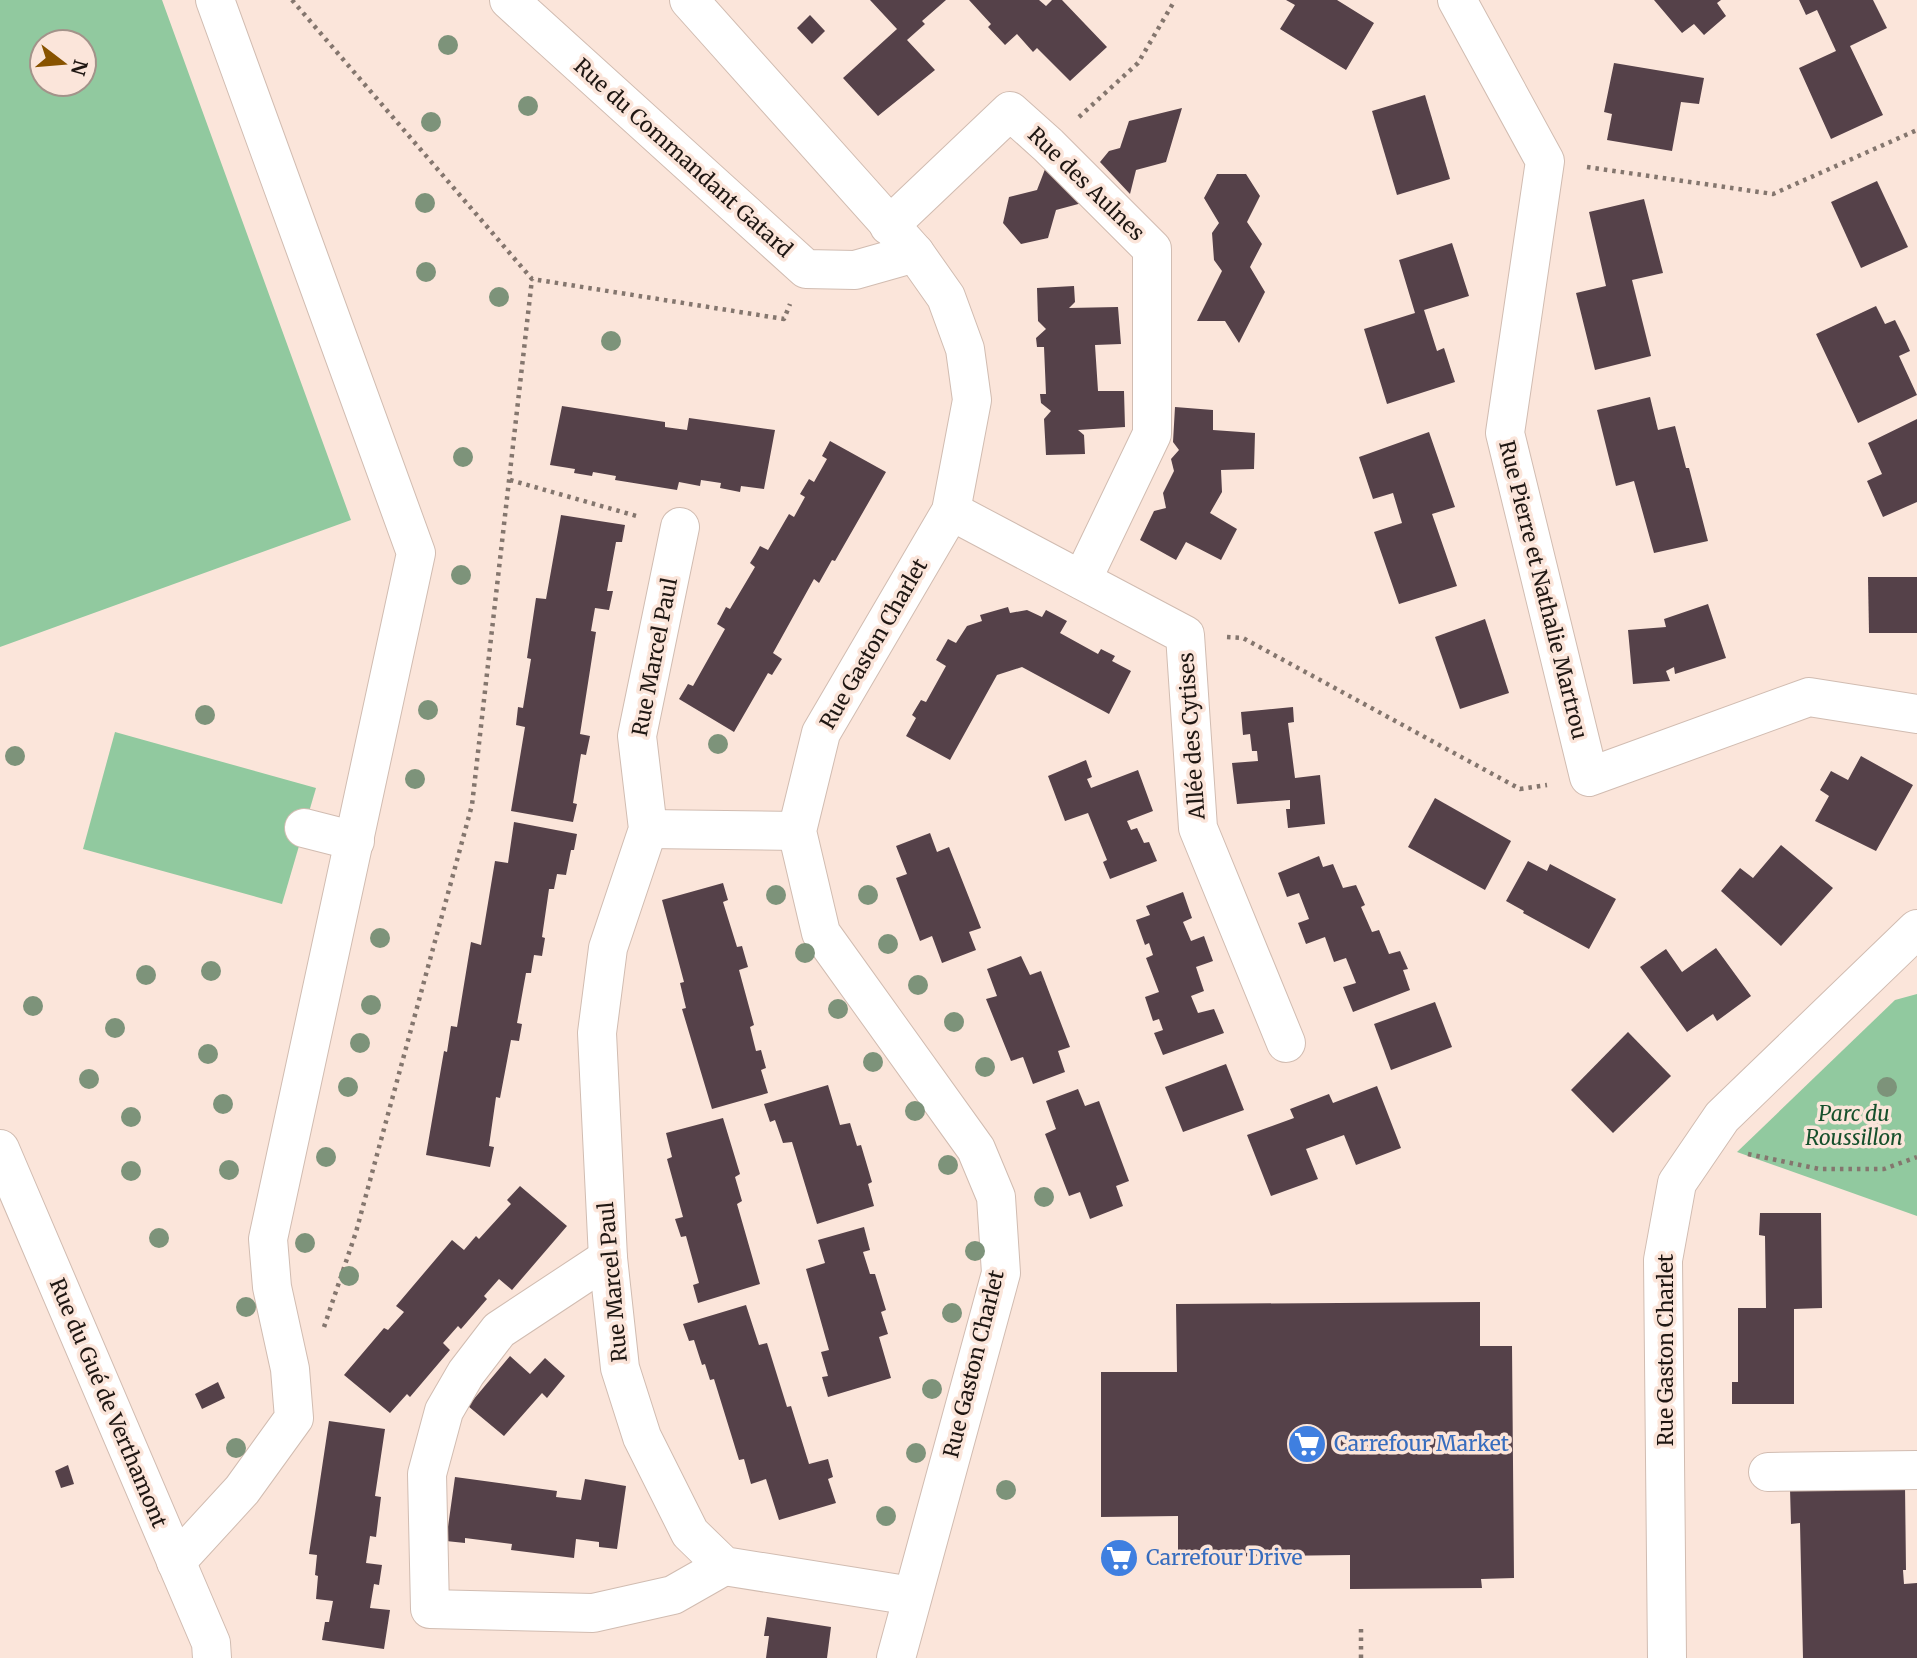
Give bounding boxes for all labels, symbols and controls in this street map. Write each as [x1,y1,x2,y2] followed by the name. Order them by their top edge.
[28,28,98,98] north arrow
[568,52,798,263] street label: Rue du Commandant Gatard
[66,57,93,78] text: N
[1022,121,1150,246] street label: Rue des Aulnes
[1493,438,1594,742] street label: Rue Pierre et Nathalie Martrou
[814,554,933,734] street label: Rue Gaston Charlet
[626,575,683,738] street label: Rue Marcel Paul
[1172,652,1211,821] street label: Allée des Cytises
[1805,1100,1903,1151] park label: Parc du Roussillon
[592,1200,633,1363] street label: Rue Marcel Paul
[1652,1254,1679,1446] street label: Rue Gaston Charlet
[937,1267,1010,1461] street label: Rue Gaston Charlet
[44,1274,173,1532] street label: Rue du Gué de Verthamont
[1286,1423,1328,1465] supermarket icon: Carrefour Market
[1334,1430,1509,1457] place label: Carrefour Market
[1098,1537,1140,1579] supermarket icon: Carrefour Drive
[1146,1544,1302,1571] place label: Carrefour Drive

